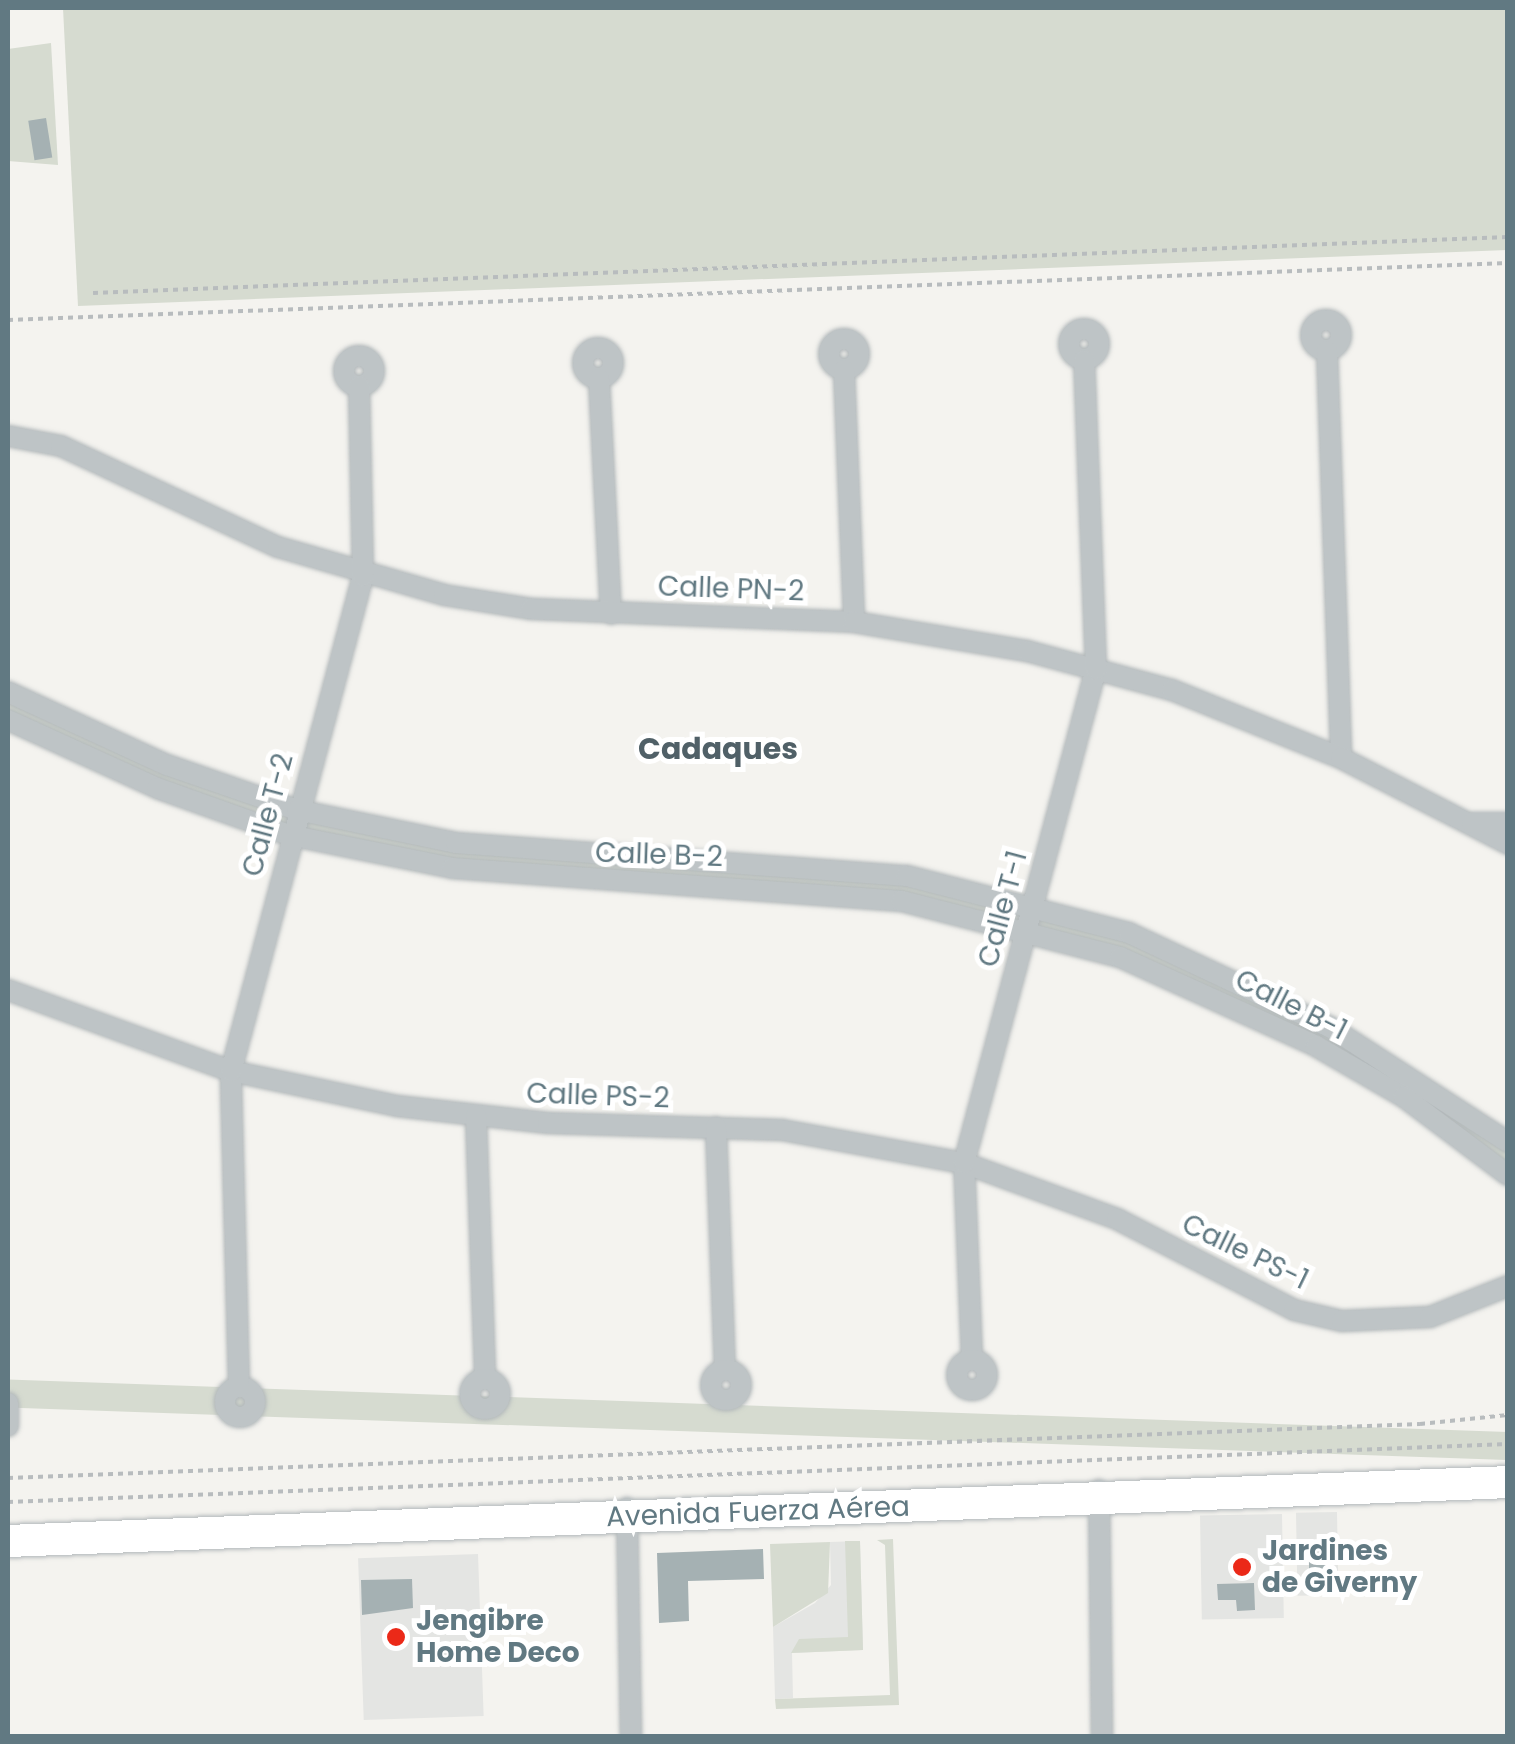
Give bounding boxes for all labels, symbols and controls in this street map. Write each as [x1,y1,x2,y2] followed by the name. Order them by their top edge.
[657,570,805,608] street label: Calle PN-2
[638,731,798,767] district label: Cadaques
[235,750,301,880] street label: Calle T-2
[595,836,723,874] street label: Calle B-2
[971,847,1035,971] street label: Calle T-1
[1230,963,1352,1047] street label: Calle B-1
[526,1077,670,1115] street label: Calle PS-2
[1176,1207,1314,1297] street label: Calle PS-1
[605,1490,911,1534] street label: Avenida Fuerza Aérea
[1262,1534,1417,1600] place label: Jardines de Giverny
[1231,1556,1253,1578] marker: Jardines de Giverny
[416,1604,580,1670] place label: Jengibre Home Deco
[385,1626,407,1648] marker: Jengibre Home Deco

